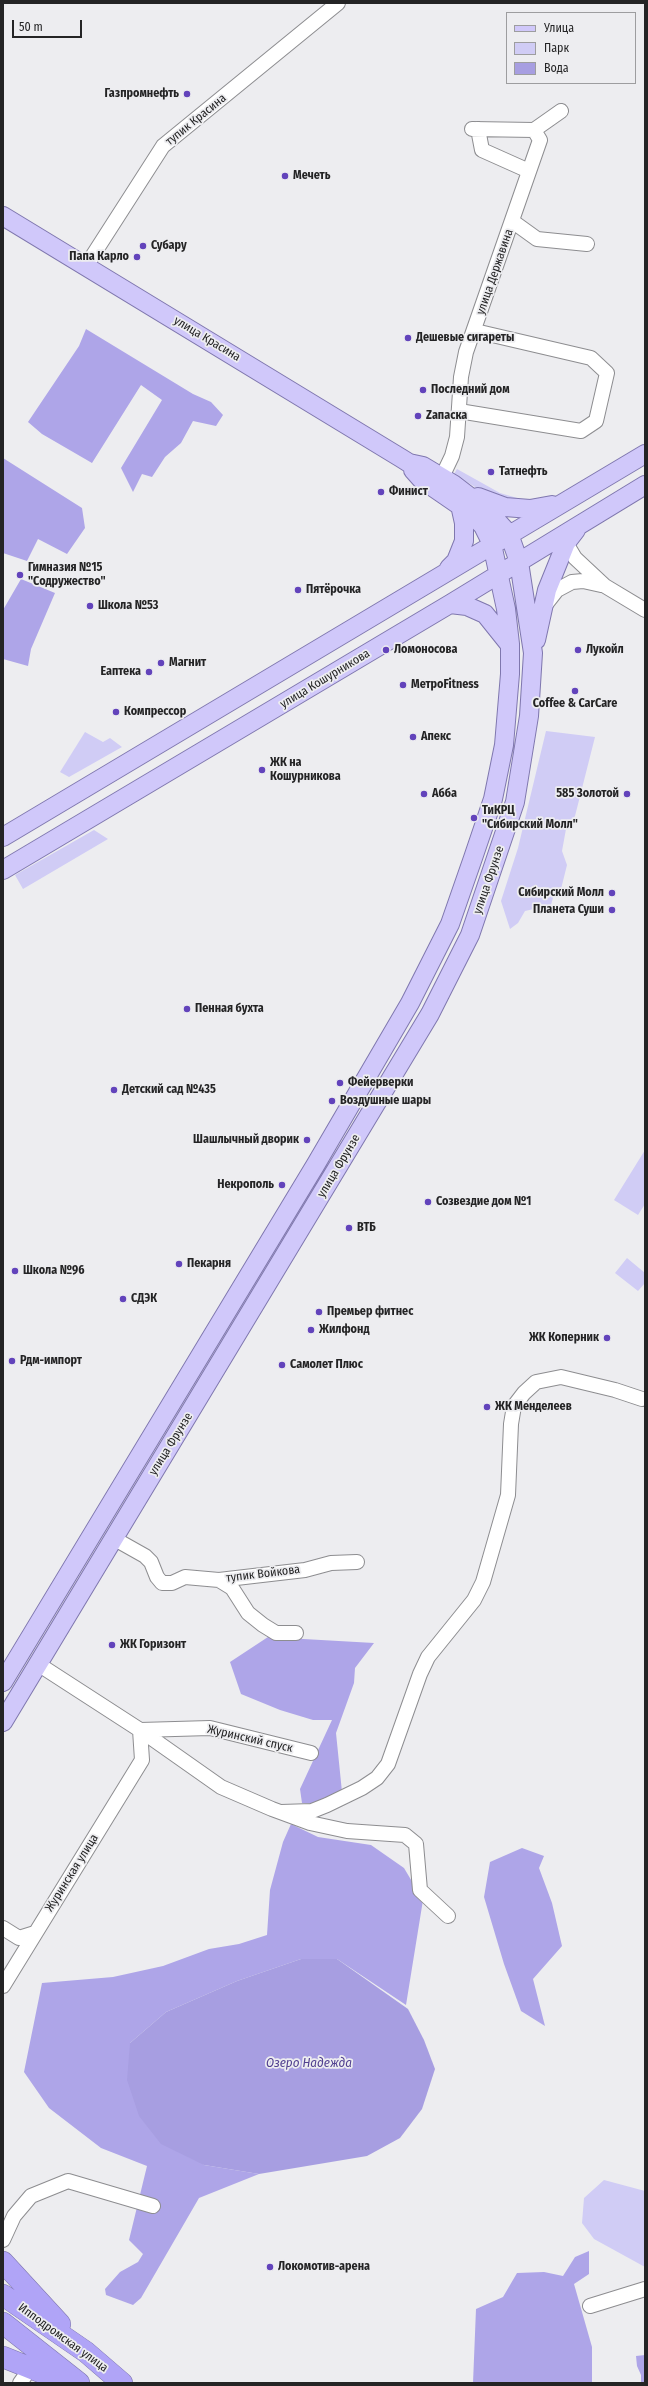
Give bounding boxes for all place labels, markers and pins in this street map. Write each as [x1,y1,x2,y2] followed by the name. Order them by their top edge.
[104,87,179,101] place label: Газпромнефть
[182,89,192,99] marker: Газпромнефть
[293,169,330,183] place label: Мечеть
[280,171,290,181] marker: Мечеть
[151,239,187,253] place label: Субару
[138,241,148,251] marker: Субару
[69,250,129,264] place label: Папа Карло
[132,252,142,262] marker: Папа Карло
[416,331,514,345] place label: Дешевые сигареты
[403,333,413,343] marker: Дешевые сигареты
[431,383,510,397] place label: Последний дом
[418,385,428,395] marker: Последний дом
[426,409,467,423] place label: Zапаска
[413,411,423,421] marker: Zапаска
[499,465,547,479] place label: Татнефть
[486,467,496,477] marker: Татнефть
[389,485,428,499] place label: Финист
[376,487,386,497] marker: Финист
[28,561,106,589] place label: Гимназия №15 "Содружество"
[15,570,25,580] marker: Гимназия №15 "Содружество"
[306,583,361,597] place label: Пятёрочка
[293,585,303,595] marker: Пятёрочка
[98,599,158,613] place label: Школа №53
[85,601,95,611] marker: Школа №53
[394,643,457,657] place label: Ломоносова
[586,643,624,657] place label: Лукойл
[381,645,391,655] marker: Ломоносова
[573,645,583,655] marker: Лукойл
[169,656,206,670] place label: Магнит
[156,658,166,668] marker: Магнит
[100,665,141,679] place label: Еаптека
[144,667,154,677] marker: Еаптека
[411,678,479,692] place label: МетроFitness
[398,680,408,690] marker: МетроFitness
[570,686,580,696] marker: Coffee & CarCare
[533,697,617,711] place label: Coffee & CarCare
[124,705,186,719] place label: Компрессор
[111,707,121,717] marker: Компрессор
[421,730,451,744] place label: Апекс
[408,732,418,742] marker: Апекс
[270,756,341,784] place label: ЖК на Кошурникова
[257,765,267,775] marker: ЖК на Кошурникова
[432,787,457,801] place label: Абба
[556,787,619,801] place label: 585 Золотой
[419,789,429,799] marker: Абба
[622,789,632,799] marker: 585 Золотой
[482,804,578,832] place label: ТиКРЦ "Сибирский Молл"
[469,813,479,823] marker: ТиКРЦ "Сибирский Молл"
[518,886,604,900] place label: Сибирский Молл
[607,888,617,898] marker: Сибирский Молл
[533,903,604,917] place label: Планета Суши
[607,905,617,915] marker: Планета Суши
[195,1002,264,1016] place label: Пенная бухта
[182,1004,192,1014] marker: Пенная бухта
[348,1076,413,1090] place label: Фейерверки
[335,1078,345,1088] marker: Фейерверки
[122,1083,216,1097] place label: Детский сад №435
[109,1085,119,1095] marker: Детский сад №435
[340,1094,431,1108] place label: Воздушные шары
[327,1096,337,1106] marker: Воздушные шары
[193,1133,299,1147] place label: Шашлычный дворик
[302,1135,312,1145] marker: Шашлычный дворик
[217,1178,274,1192] place label: Некрополь
[277,1180,287,1190] marker: Некрополь
[436,1195,531,1209] place label: Созвездие дом №1
[423,1197,433,1207] marker: Созвездие дом №1
[357,1221,376,1235] place label: ВТБ
[344,1223,354,1233] marker: ВТБ
[187,1257,231,1271] place label: Пекарня
[174,1259,184,1269] marker: Пекарня
[23,1264,84,1278] place label: Школа №96
[10,1266,20,1276] marker: Школа №96
[131,1292,157,1306] place label: СДЭК
[118,1294,128,1304] marker: СДЭК
[327,1305,413,1319] place label: Премьер фитнес
[314,1307,324,1317] marker: Премьер фитнес
[319,1323,369,1337] place label: Жилфонд
[306,1325,316,1335] marker: Жилфонд
[529,1331,599,1345] place label: ЖК Коперник
[602,1333,612,1343] marker: ЖК Коперник
[20,1354,82,1368] place label: Рдм-импорт
[7,1356,17,1366] marker: Рдм-импорт
[290,1358,363,1372] place label: Самолет Плюс
[277,1360,287,1370] marker: Самолет Плюс
[495,1400,572,1414] place label: ЖК Менделеев
[482,1402,492,1412] marker: ЖК Менделеев
[120,1638,186,1652] place label: ЖК Горизонт
[107,1640,117,1650] marker: ЖК Горизонт
[278,2260,370,2274] place label: Локомотив-арена
[265,2262,275,2272] marker: Локомотив-арена

